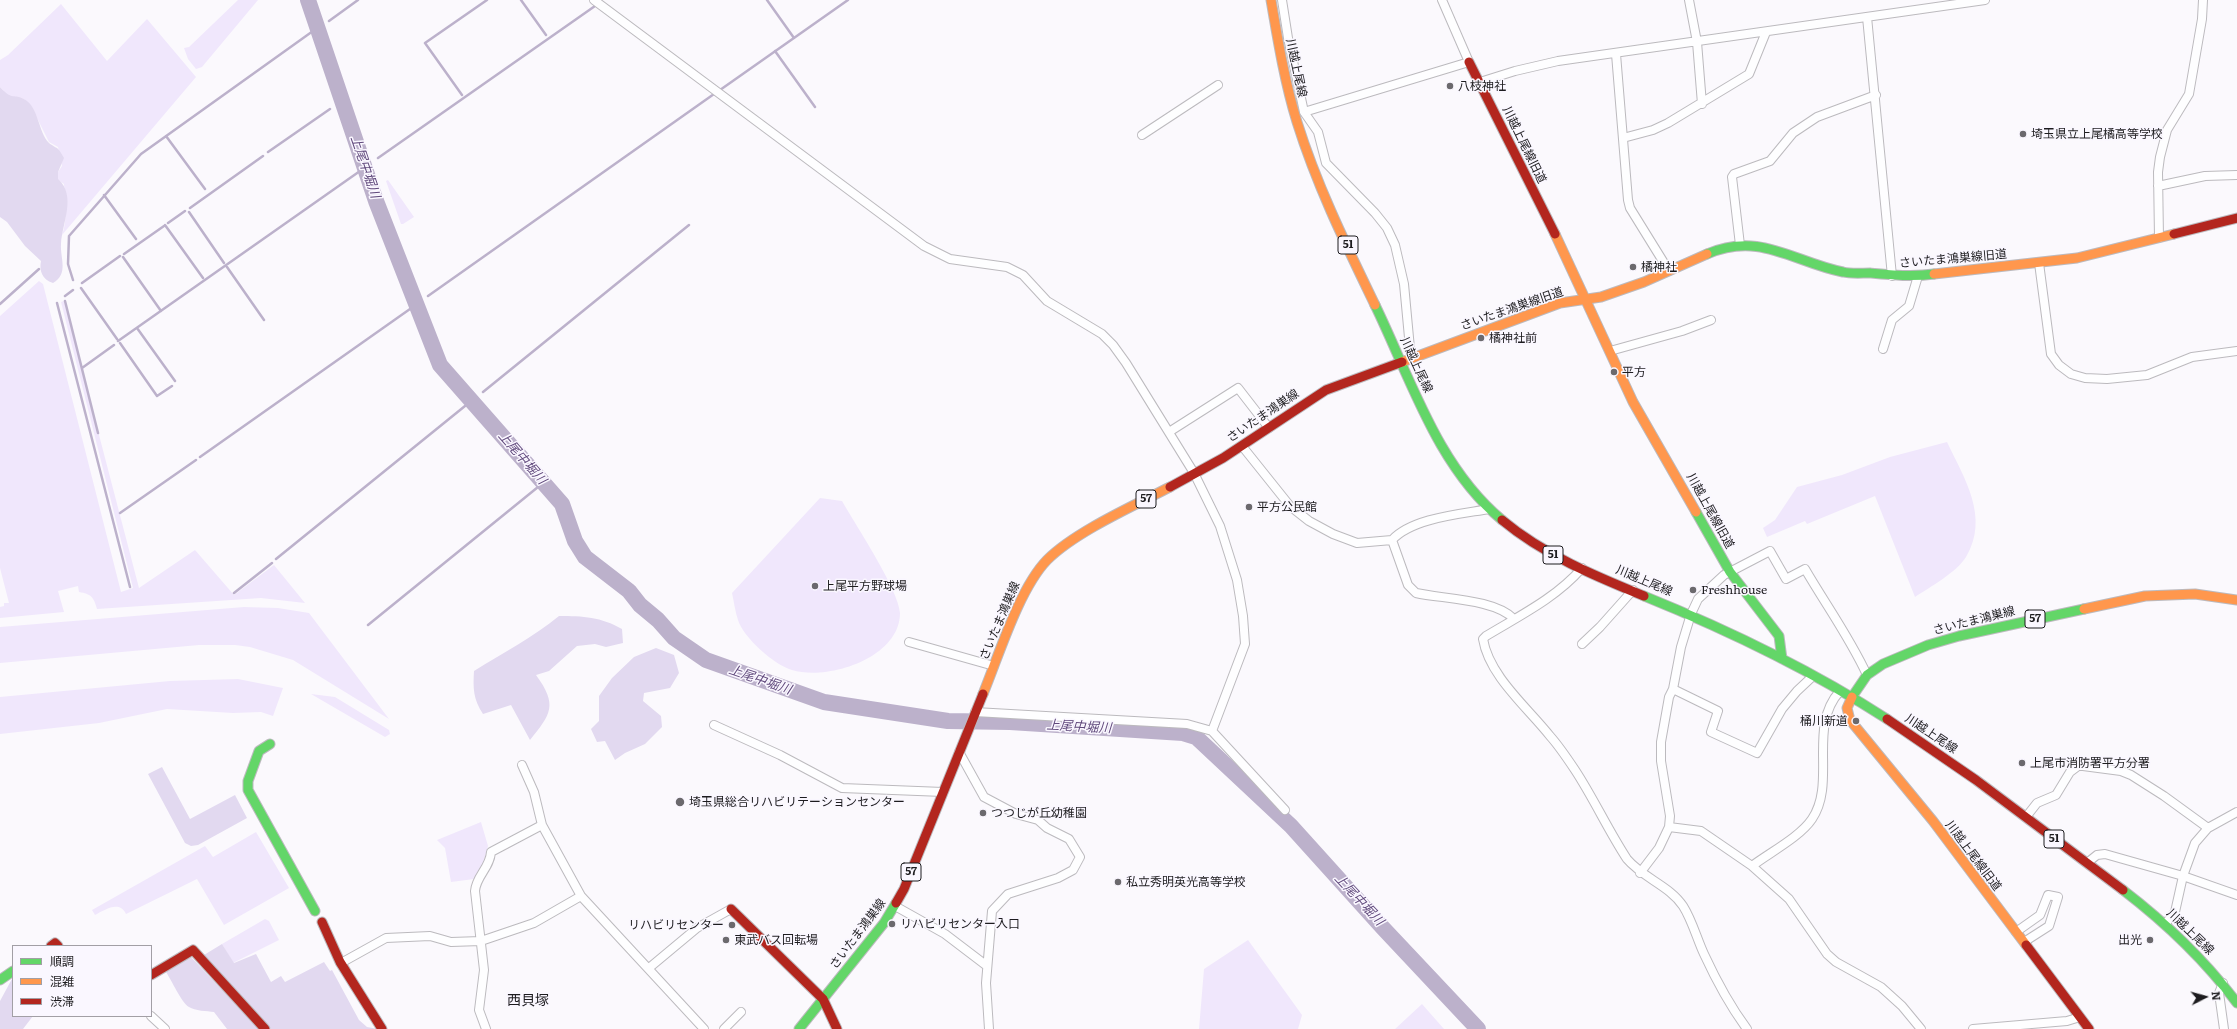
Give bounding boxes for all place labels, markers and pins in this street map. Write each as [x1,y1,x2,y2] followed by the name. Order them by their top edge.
[1458,79,1506,93] place label: 八枝神社
[1445,81,1455,91] marker: 八枝神社
[2031,127,2163,141] place label: 埼玉県立上尾橘高等学校
[2018,129,2028,139] marker: 埼玉県立上尾橘高等学校
[1641,260,1677,274] place label: 橘神社
[1628,262,1638,272] marker: 橘神社
[1489,331,1537,345] place label: 橘神社前
[1476,333,1486,343] marker: 橘神社前
[1622,365,1646,379] place label: 平方
[1609,367,1619,377] marker: 平方
[1257,500,1317,514] place label: 平方公民館
[1244,502,1254,512] marker: 平方公民館
[823,579,907,593] place label: 上尾平方野球場
[810,581,820,591] marker: 上尾平方野球場
[1701,583,1767,597] place label: Freshhouse
[1688,585,1698,595] marker: Freshhouse
[1800,714,1848,728] place label: 桶川新道
[1851,716,1861,726] marker: 桶川新道
[2030,756,2150,770] place label: 上尾市消防署平方分署
[2017,758,2027,768] marker: 上尾市消防署平方分署
[689,795,905,809] place label: 埼玉県総合リハビリテーションセンター
[674,796,686,808] marker: 埼玉県総合リハビリテーションセンター
[991,806,1087,820] place label: つつじが丘幼稚園
[978,808,988,818] marker: つつじが丘幼稚園
[1126,875,1246,889] place label: 私立秀明英光高等学校
[1113,877,1123,887] marker: 私立秀明英光高等学校
[900,917,1020,931] place label: リハビリセンター入口
[628,918,724,932] place label: リハビリセンター
[887,919,897,929] marker: リハビリセンター入口
[727,920,737,930] marker: リハビリセンター
[734,933,818,947] place label: 東武バス回転場
[2118,933,2142,947] place label: 出光
[721,935,731,945] marker: 東武バス回転場
[2145,935,2155,945] marker: 出光

